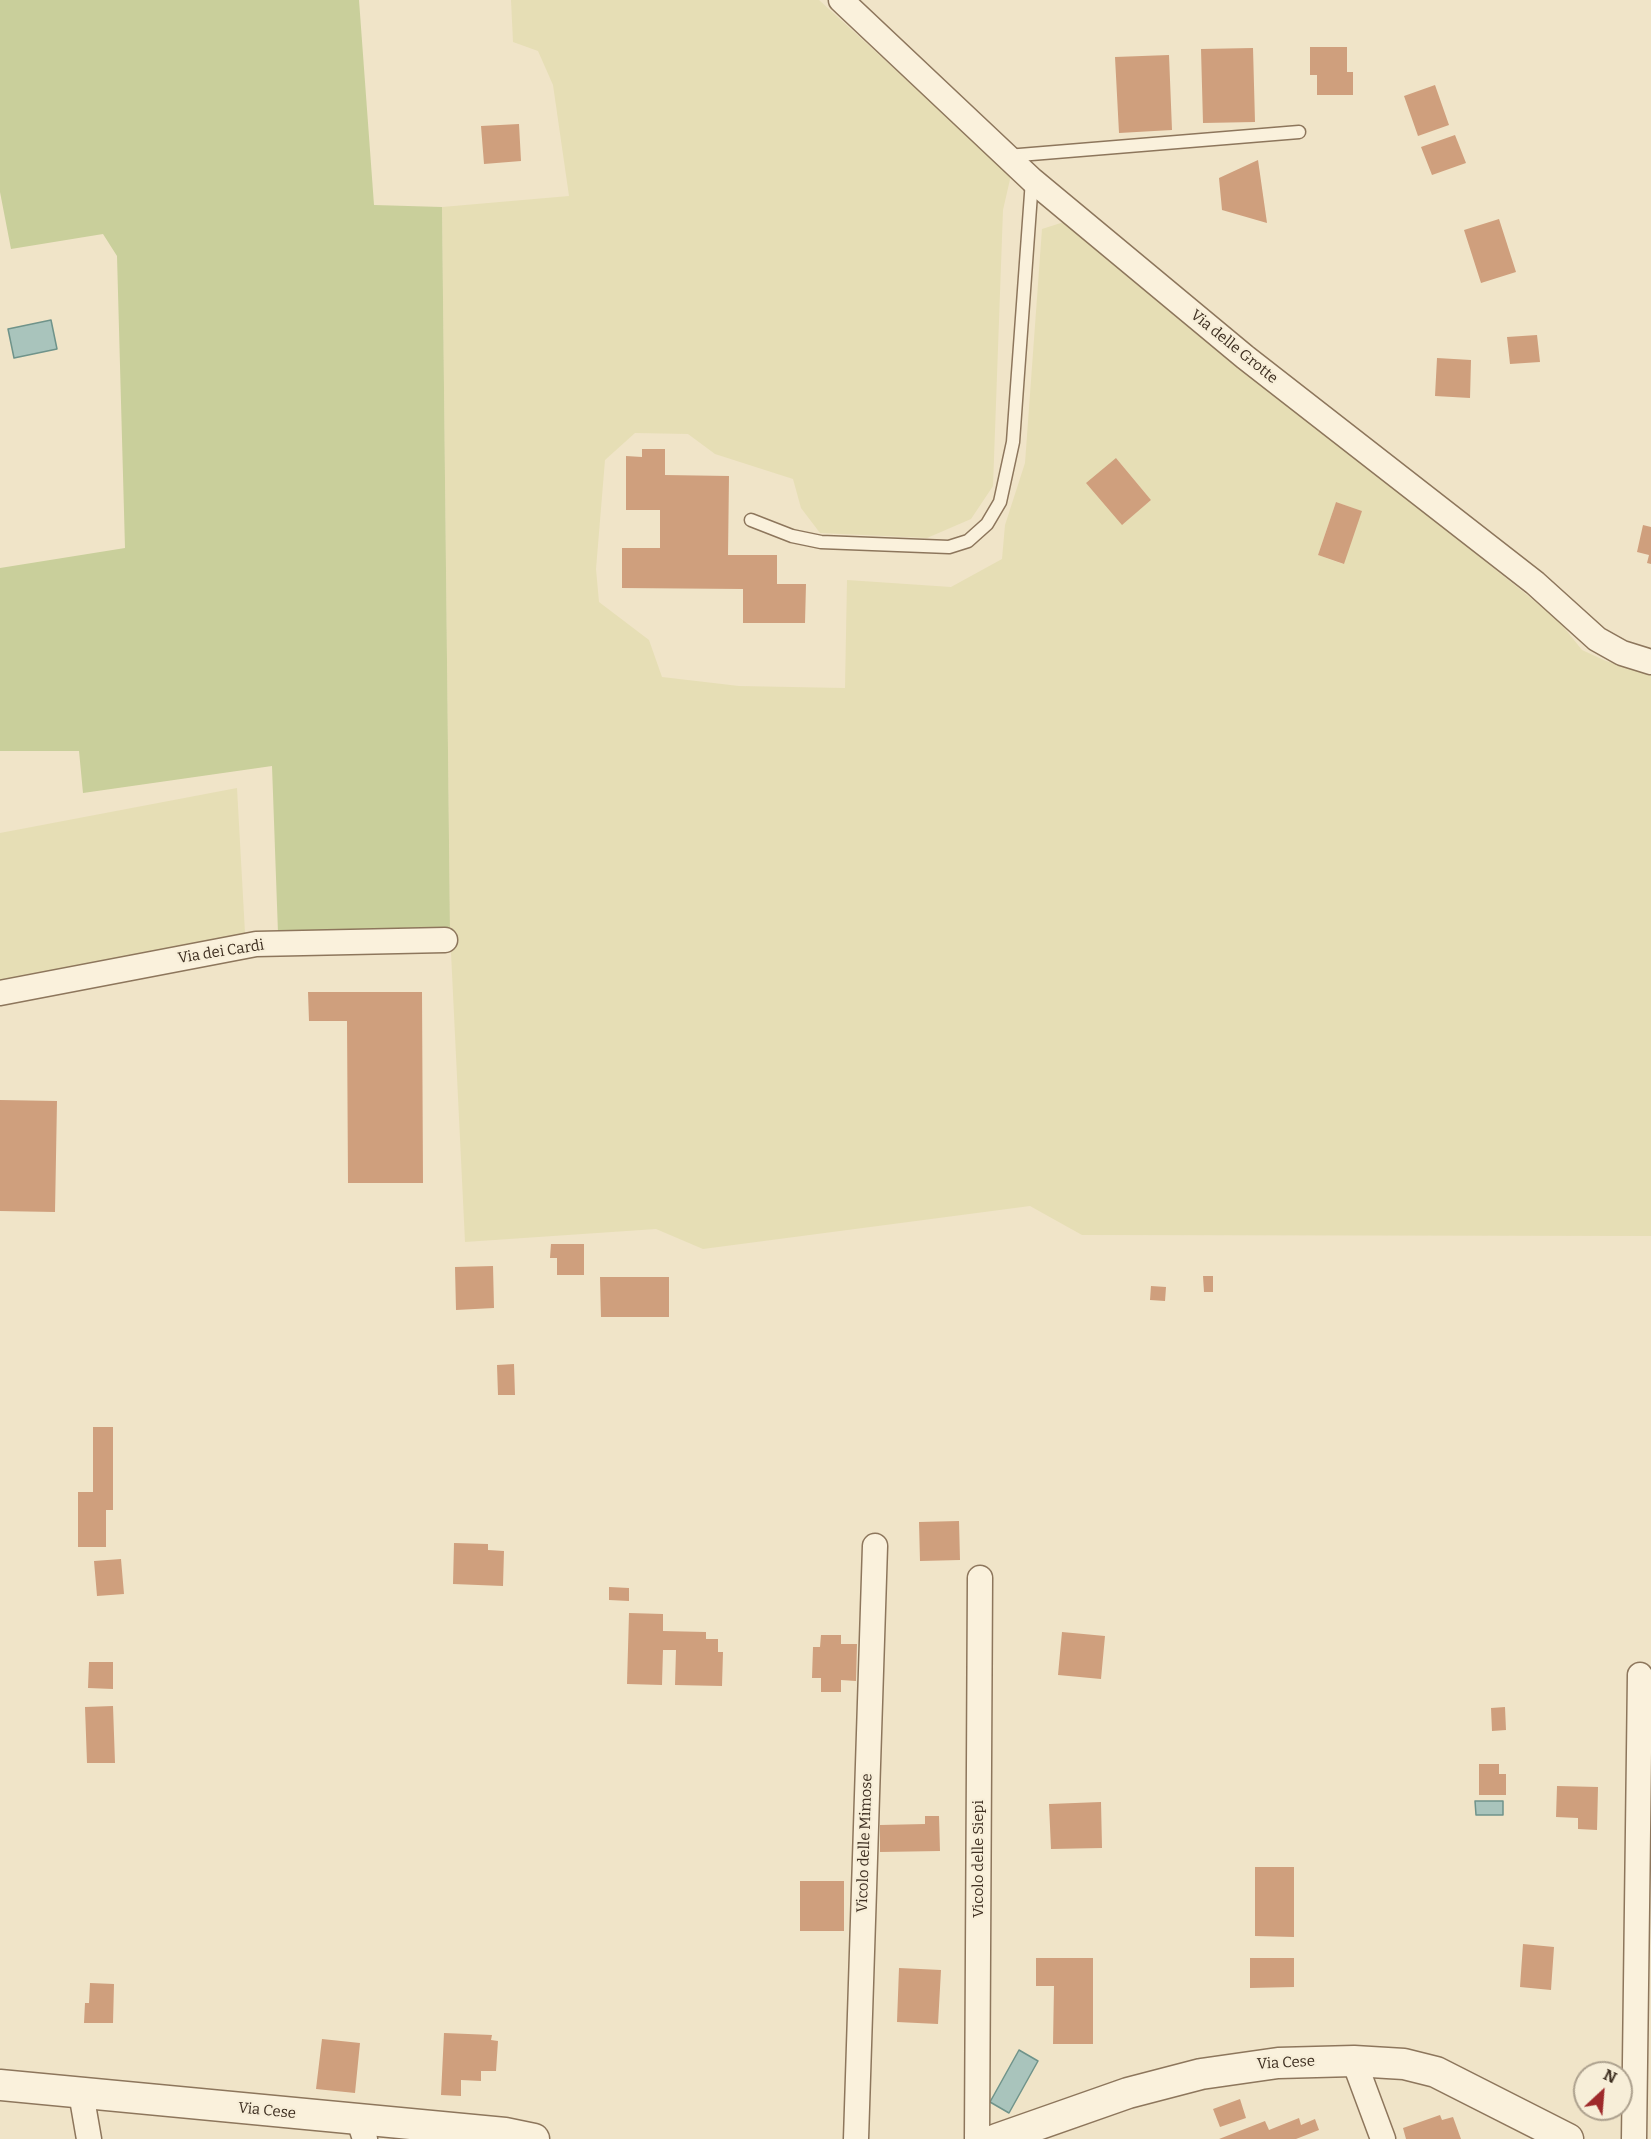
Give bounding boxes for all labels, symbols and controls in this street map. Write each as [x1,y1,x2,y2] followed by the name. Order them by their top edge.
[1187,306,1281,388] street label: Via delle Grotte
[177,936,265,968] street label: Via dei Cardi
[854,1773,876,1913] street label: Vicolo delle Mimose
[970,1800,988,1918] street label: Vicolo delle Siepi
[1257,2052,1315,2074] street label: Via Cese
[1573,2061,1633,2121] north arrow
[1601,2065,1620,2087] text: N
[237,2099,297,2123] street label: Via Cese

